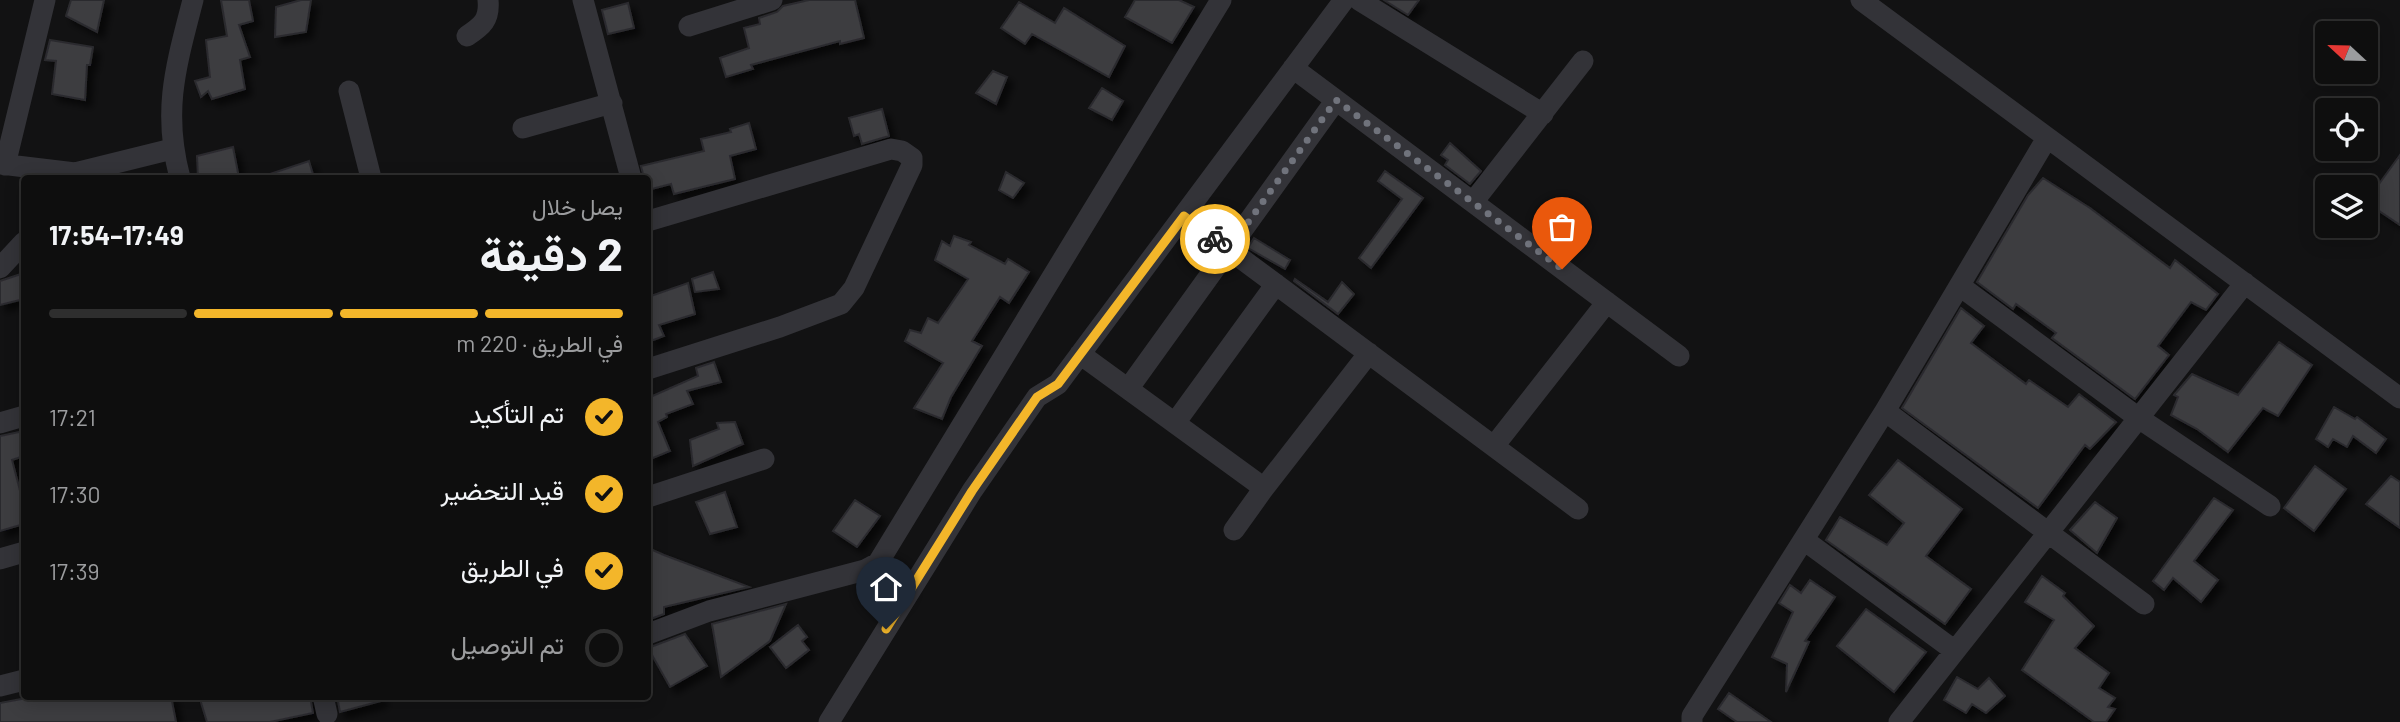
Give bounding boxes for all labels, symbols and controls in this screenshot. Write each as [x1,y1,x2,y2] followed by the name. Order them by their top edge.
[2315,21,2378,84] north arrow
[2315,21,2378,238] map controls
[2315,98,2378,161] button: locate
[2315,175,2378,238] button: layers
[532,192,623,220] text: يصل خلال
[1532,197,1592,269] pin
[1180,204,1250,274] courier
[1543,208,1581,246] icon: bag
[49,219,184,250] text: 17:49–17:54
[1196,220,1234,258] icon: bike
[480,225,623,280] text: 2 دقيقة
[456,329,623,357] text: في الطريق · 220 m
[469,397,564,428] text: تم التأكيد
[585,398,623,436] icon: check
[49,403,96,431] text: 17:21
[440,474,564,505] text: قيد التحضير
[585,475,623,513] icon: check
[49,480,101,508] text: 17:30
[461,551,564,582] text: في الطريق
[585,552,623,590] icon: check
[49,557,100,585] text: 17:39
[856,557,916,629] pin
[867,568,905,606] icon: home
[450,628,564,659] text: تم التوصيل

